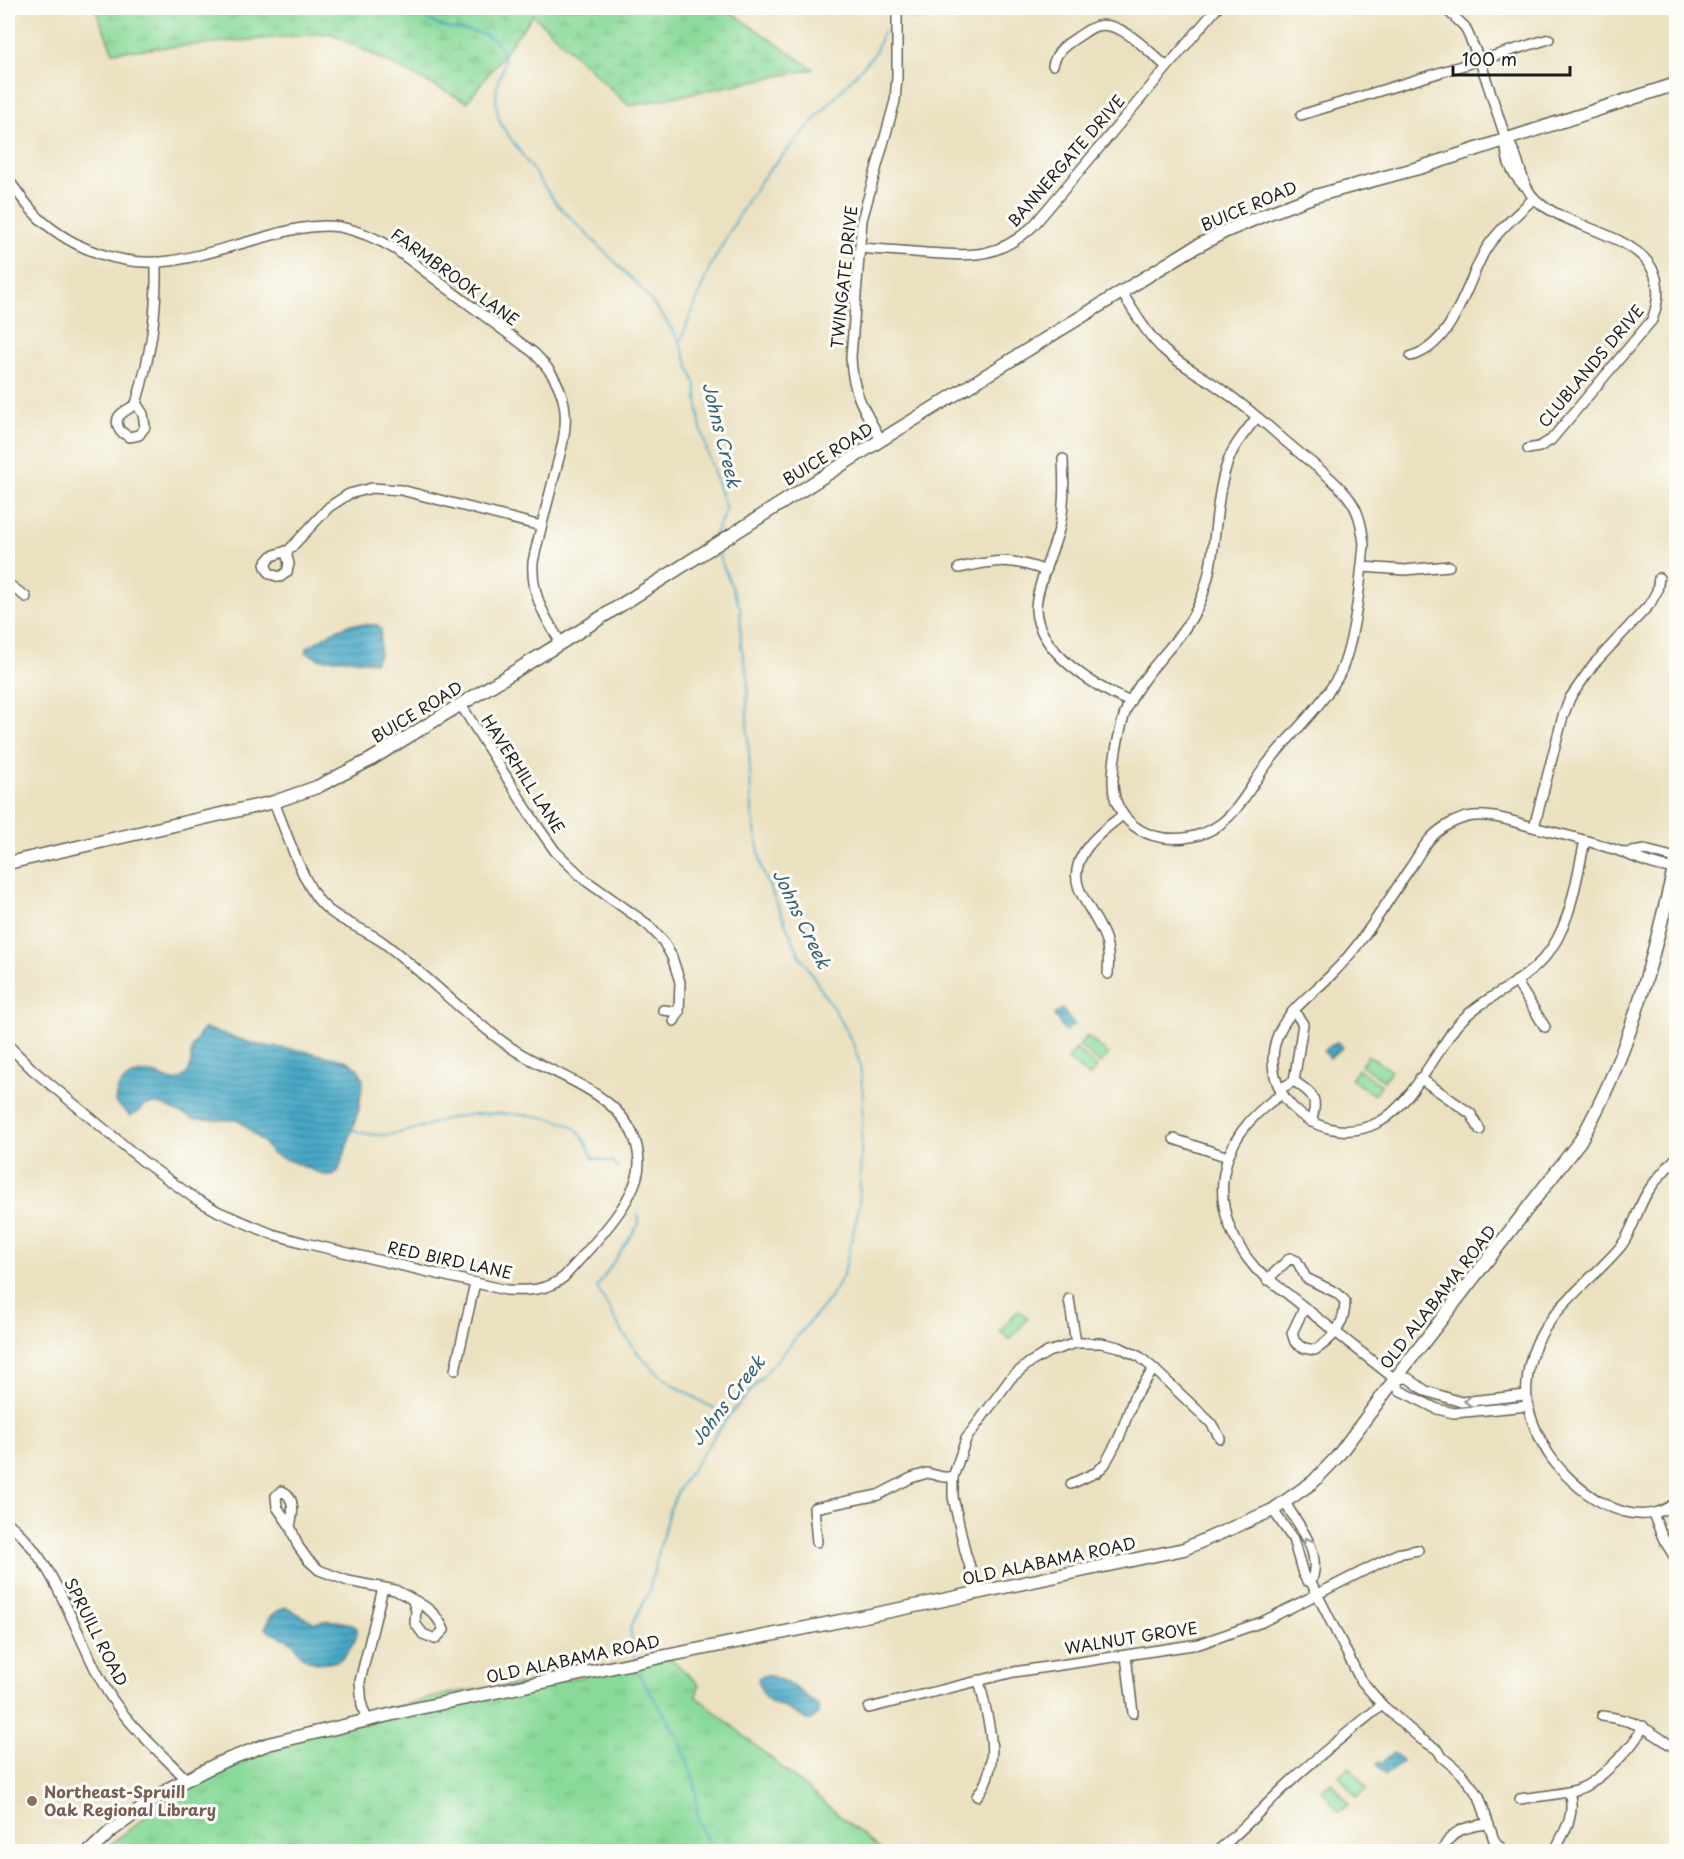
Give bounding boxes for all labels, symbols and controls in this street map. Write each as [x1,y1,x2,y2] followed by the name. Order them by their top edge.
[1453,39,1570,77] scale bar
[1462,45,1517,72] text: 100 m
[1001,89,1130,232] street label: BANNERGATE DRIVE
[1197,174,1301,236] street label: BUICE ROAD
[824,204,862,350] street label: TWINGATE DRIVE
[387,222,525,331] street label: FARMBROOK LANE
[1532,299,1649,432] street label: CLUBLANDS DRIVE
[696,379,749,491] water label: Johns Creek
[778,416,877,491] street label: BUICE ROAD
[366,674,467,748] street label: BUICE ROAD
[476,709,571,837] street label: HAVERHILL LANE
[767,864,839,974] water label: Johns Creek
[1373,1219,1501,1374] street label: OLD ALABAMA ROAD
[386,1234,515,1284] street label: RED BIRD LANE
[683,1348,771,1451] water label: Johns Creek
[1464,1395,1473,1407] one-way arrow
[960,1530,1138,1590] street label: OLD ALABAMA ROAD
[1303,1536,1315,1547] one-way arrow
[59,1573,135,1690] street label: SPRUILL ROAD
[1063,1615,1199,1659] street label: WALNUT GROVE
[484,1628,662,1688] street label: OLD ALABAMA ROAD
[44,1779,216,1821] place label: Northeast-Spruill Oak Regional Library
[25,1794,39,1808] marker: Northeast-Spruill Oak Regional Library

